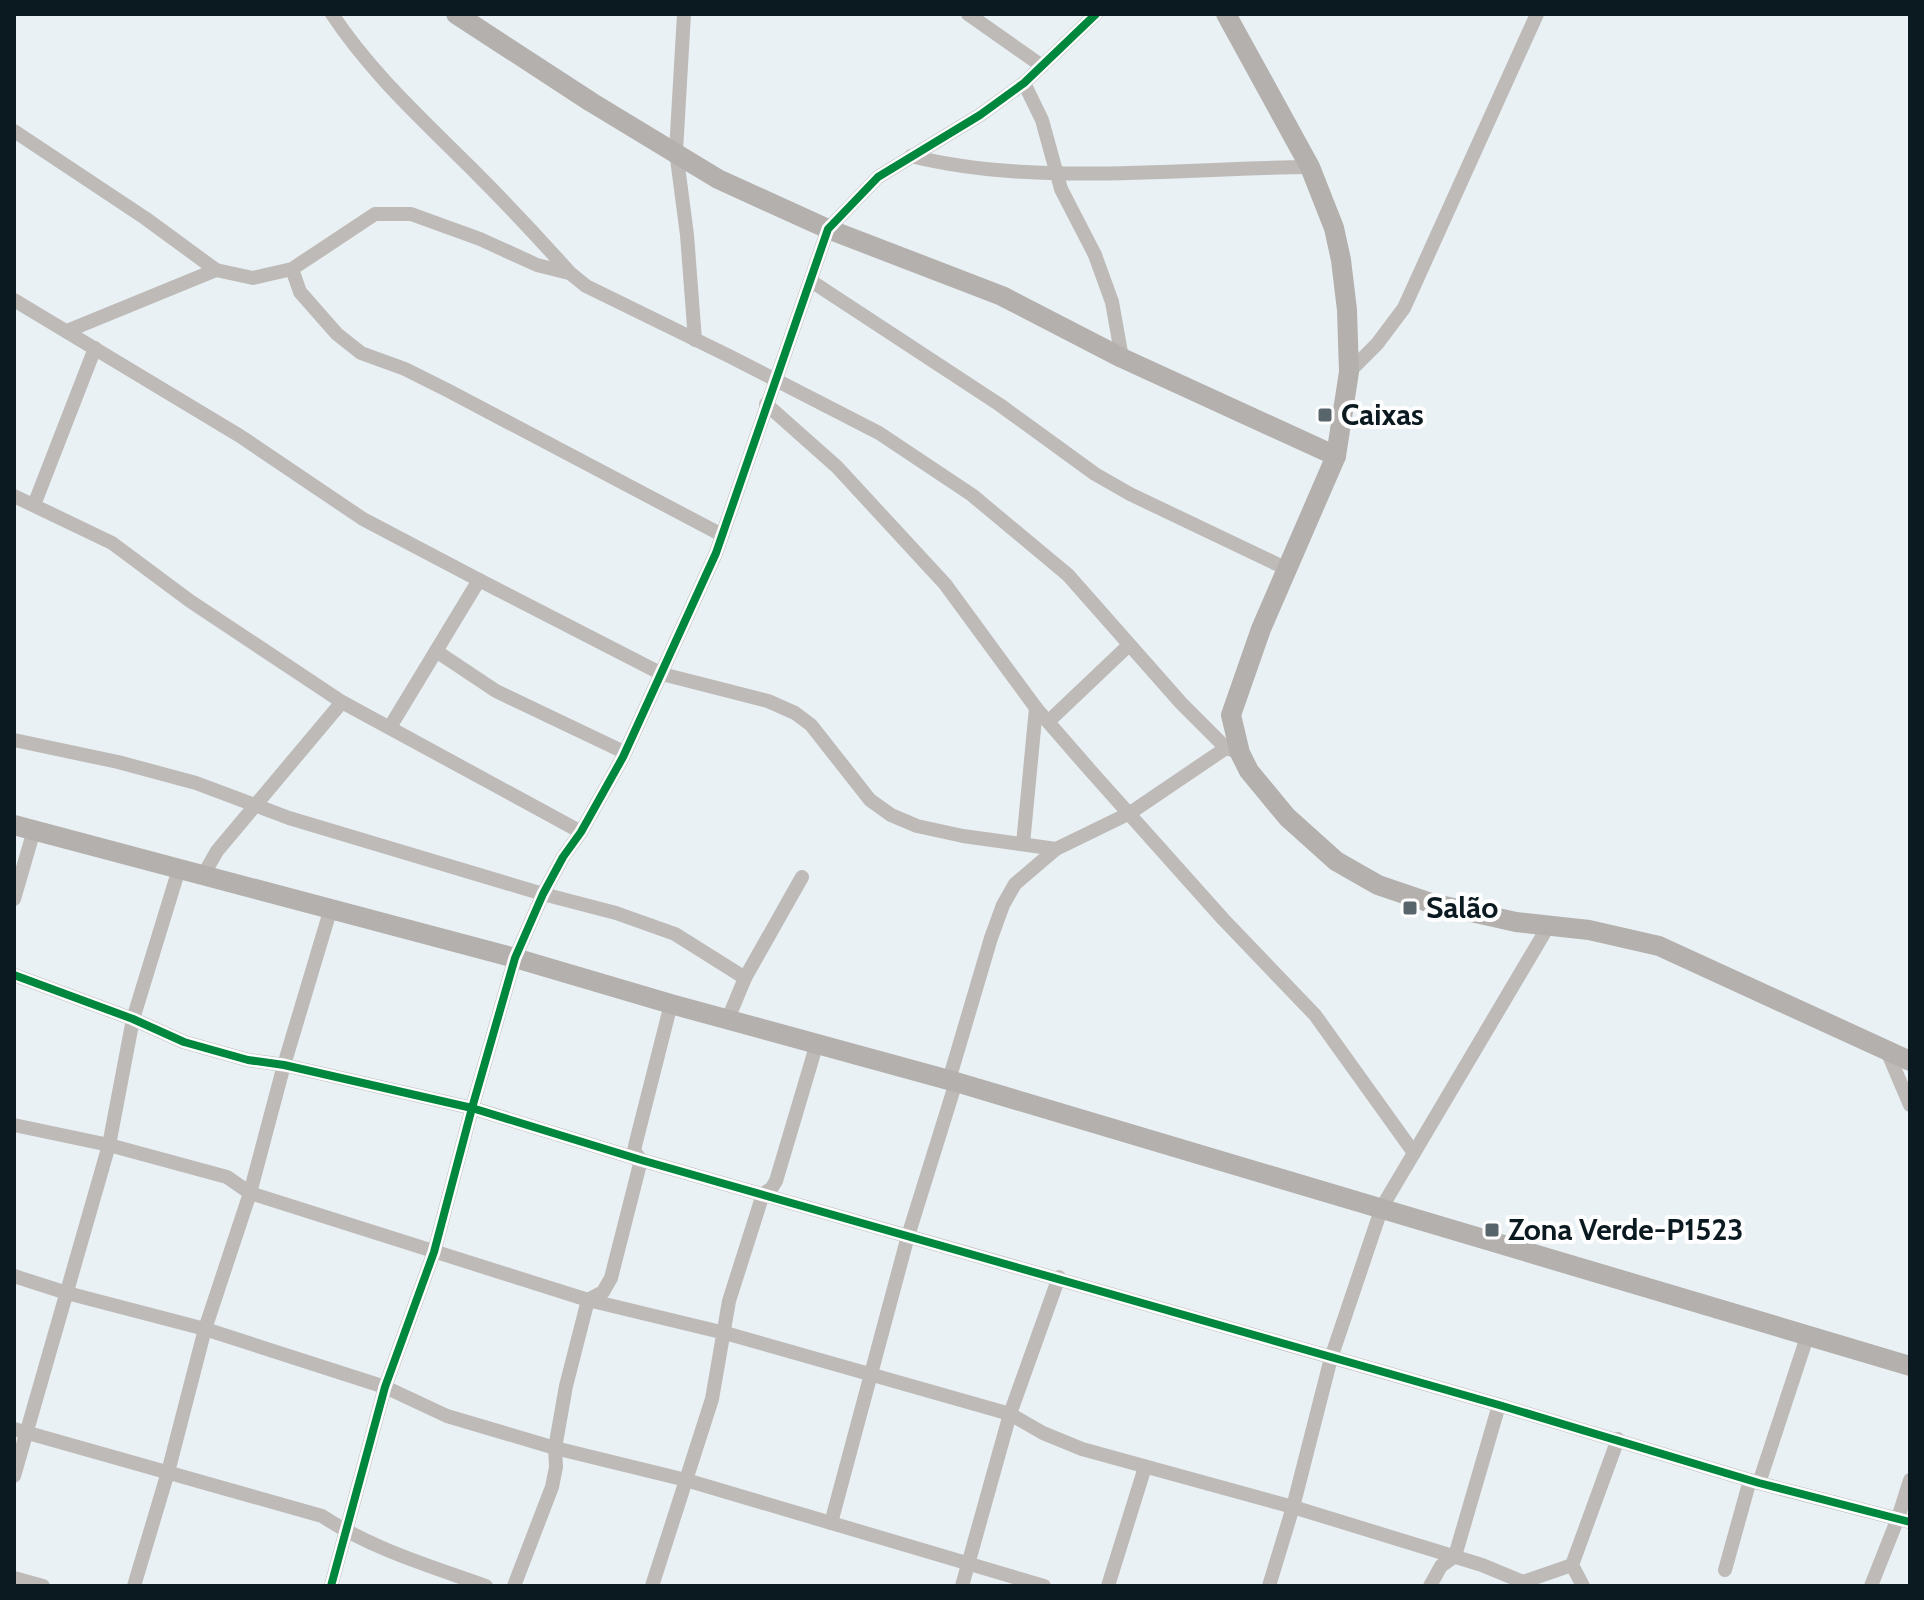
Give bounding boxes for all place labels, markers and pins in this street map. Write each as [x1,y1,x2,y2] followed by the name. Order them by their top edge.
[1341,396,1424,433] place label: Caixas
[1316,406,1334,424] marker: Caixas
[1426,889,1498,926] place label: Salão
[1401,899,1419,917] marker: Salão
[1508,1211,1743,1248] place label: Zona Verde-P1523
[1483,1221,1501,1239] marker: Zona Verde-P1523

